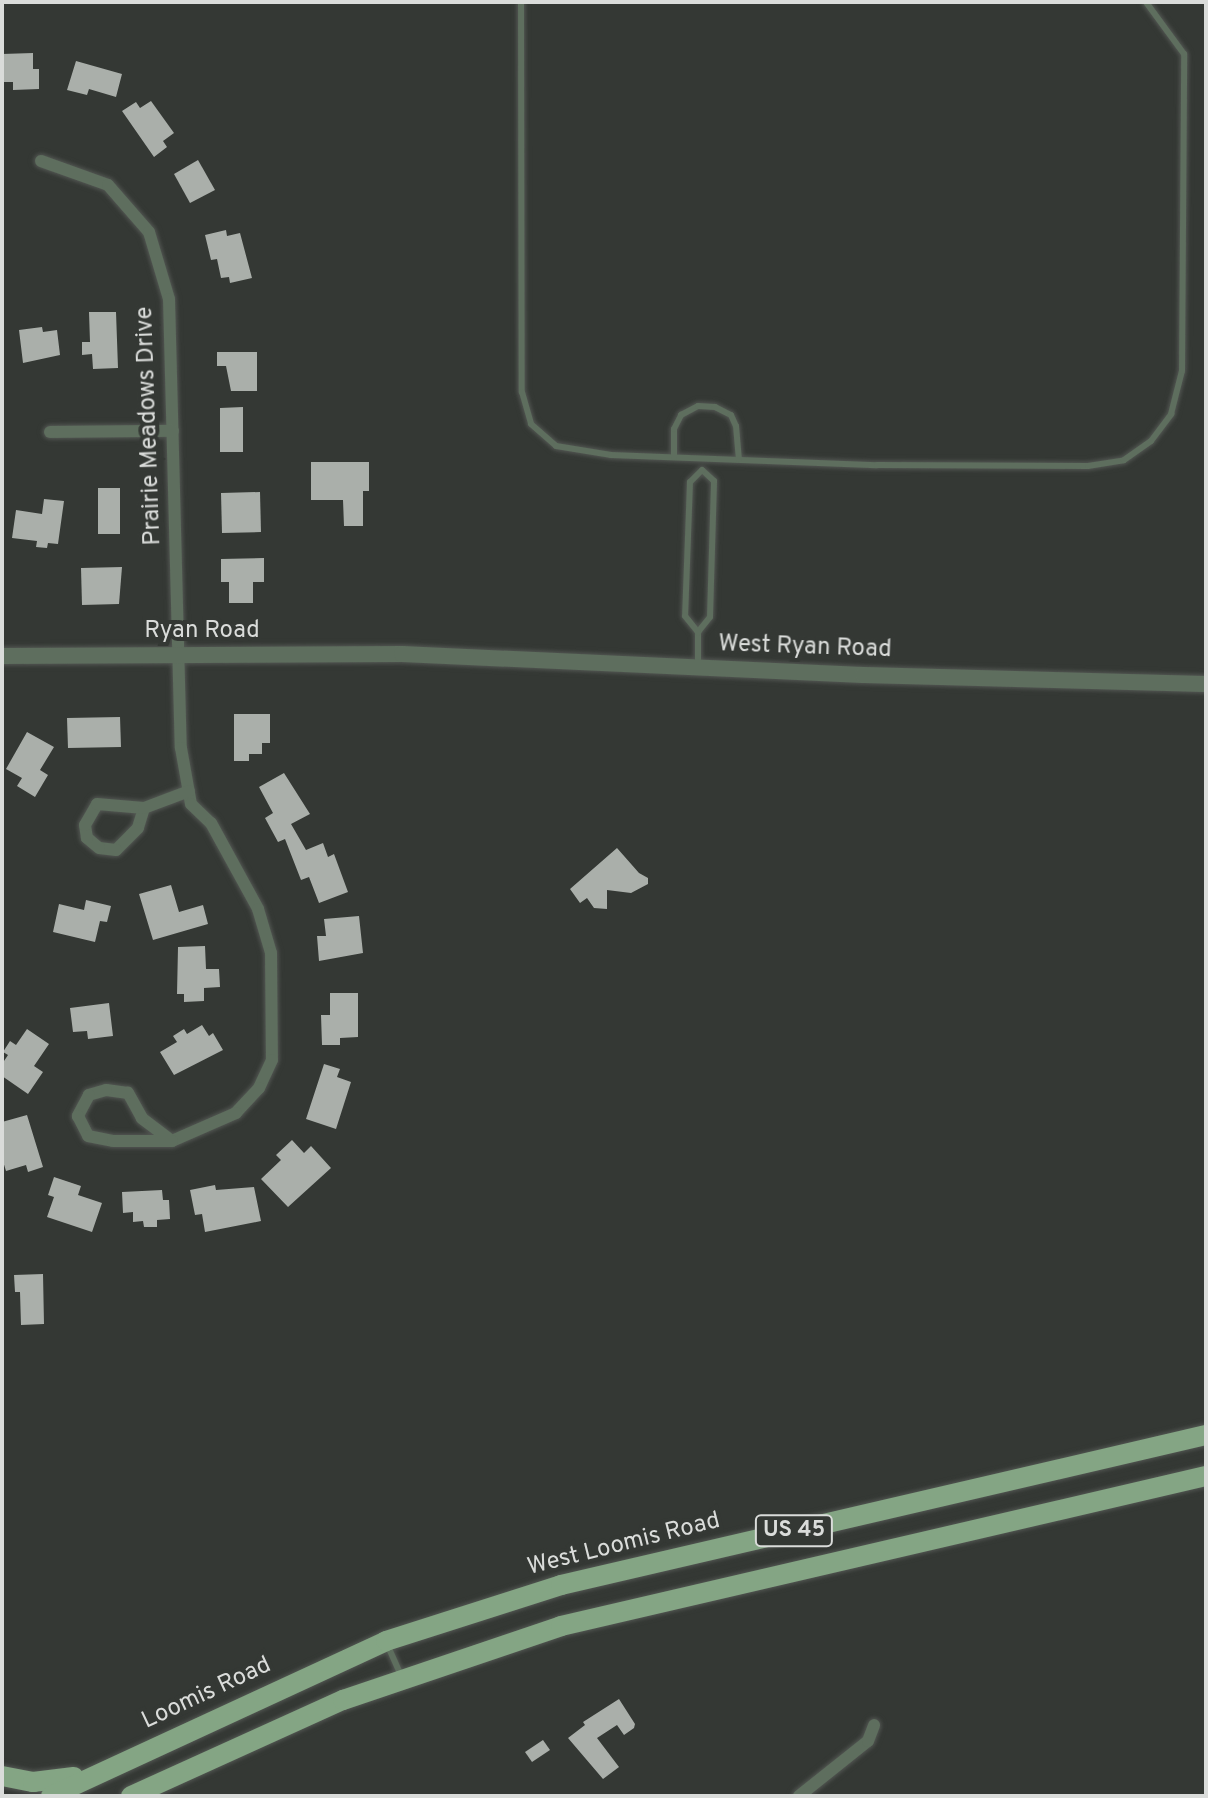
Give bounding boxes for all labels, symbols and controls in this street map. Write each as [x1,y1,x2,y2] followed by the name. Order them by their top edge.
[131,306,169,546] street label: Prairie Meadows Drive
[144,618,260,646] street label: Ryan Road
[718,631,892,665] street label: West Ryan Road
[525,1507,723,1583] street label: West Loomis Road
[754,1513,834,1549] road number: US 45
[138,1652,276,1736] street label: Loomis Road

